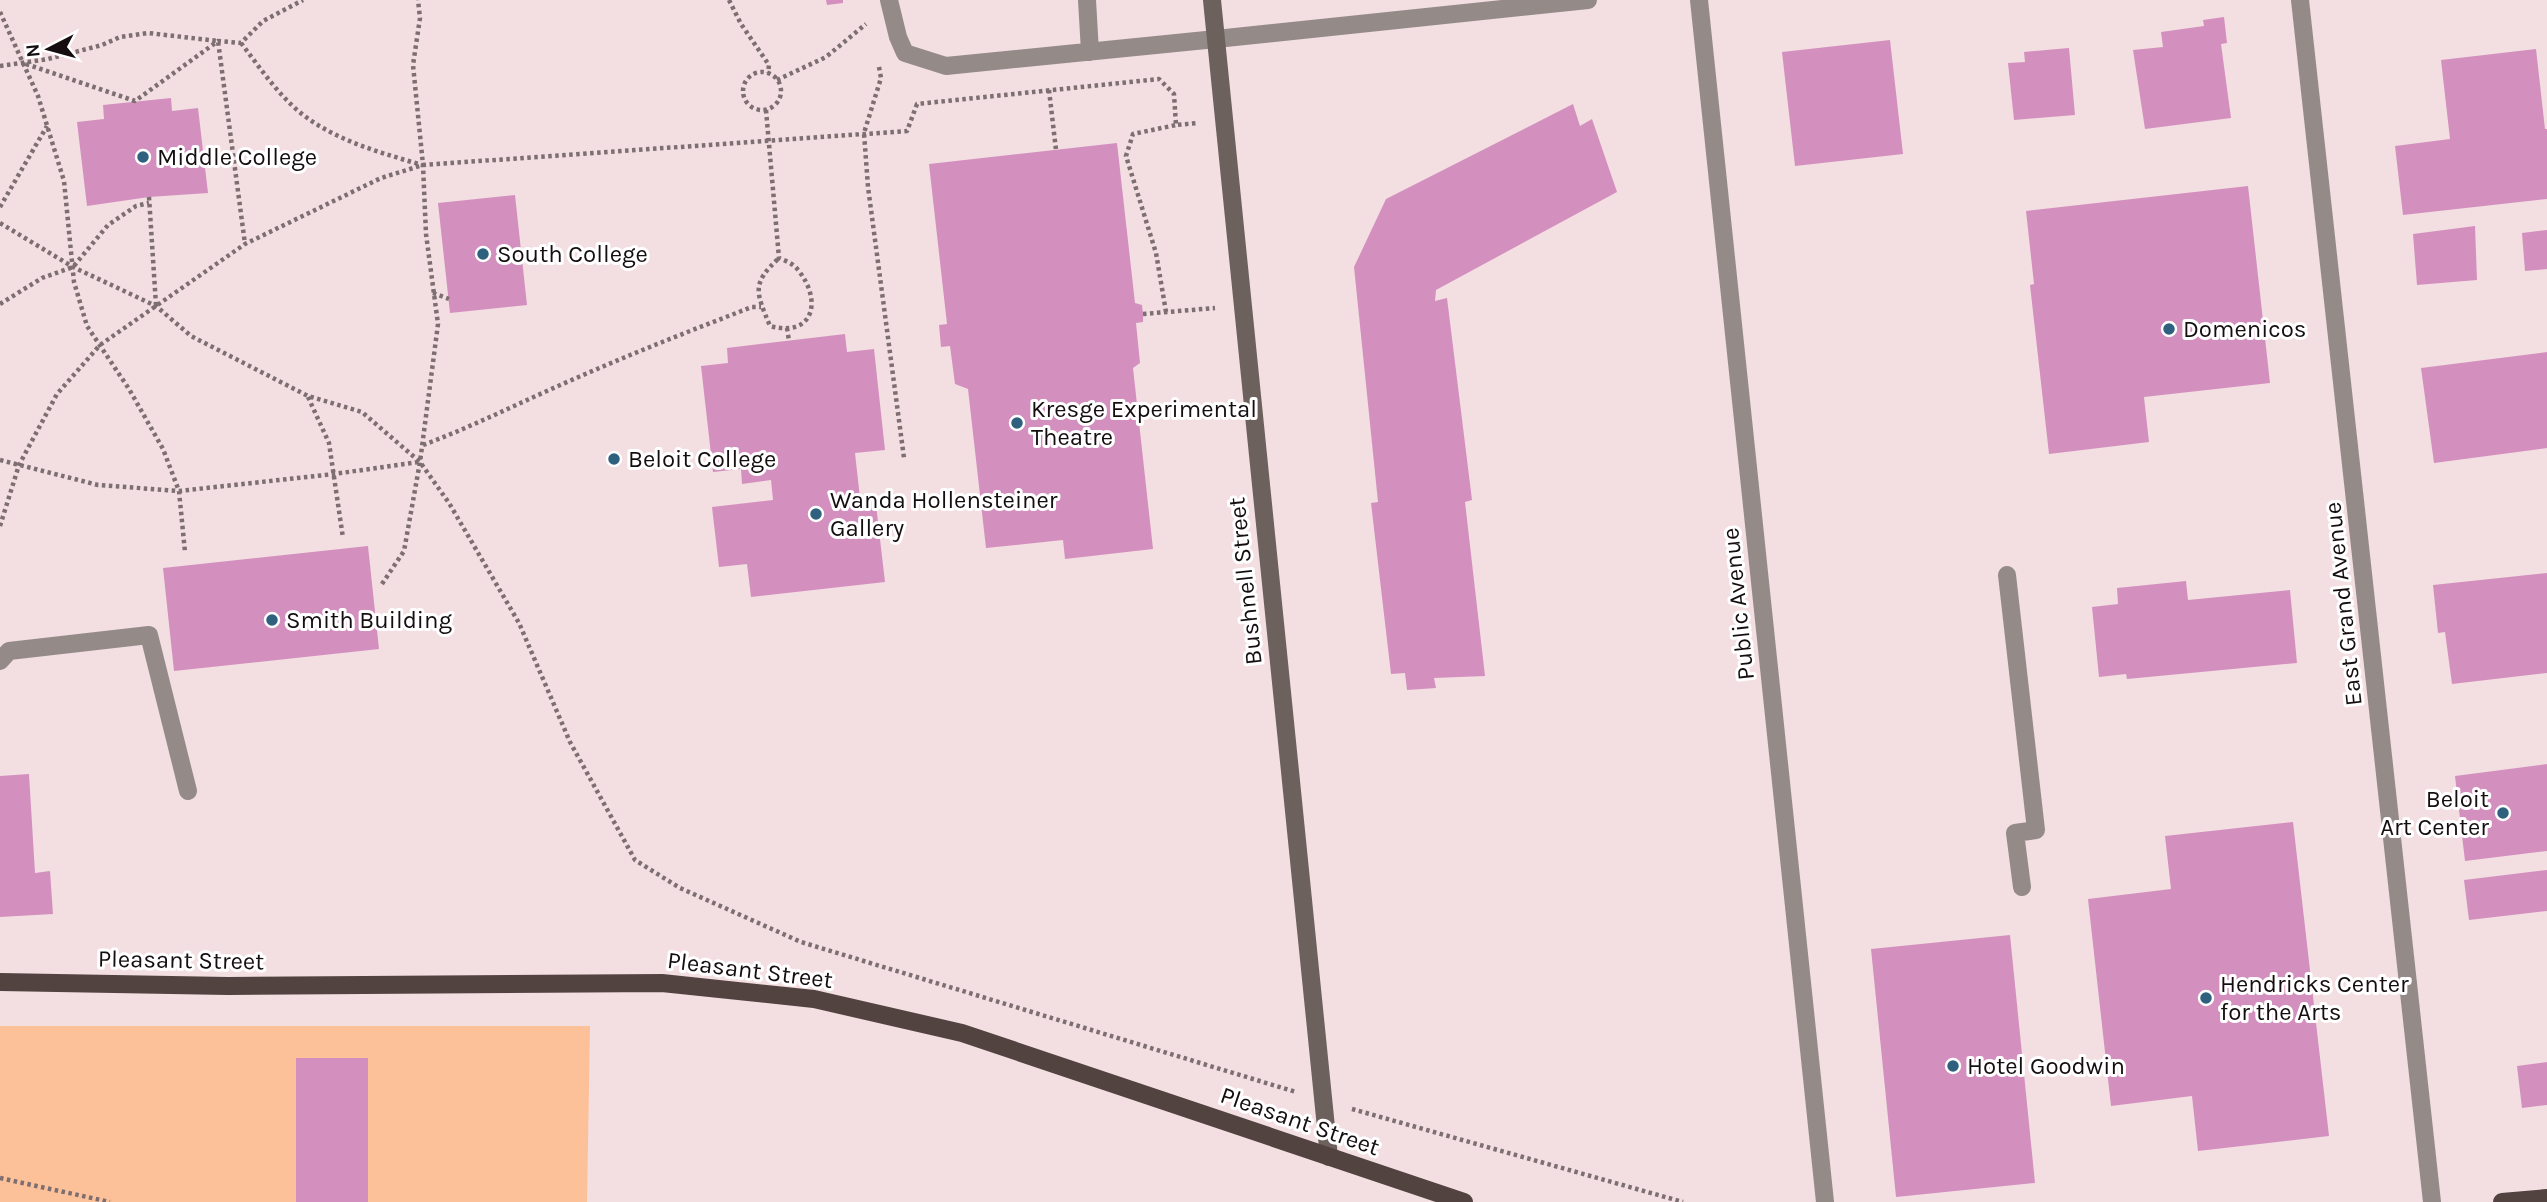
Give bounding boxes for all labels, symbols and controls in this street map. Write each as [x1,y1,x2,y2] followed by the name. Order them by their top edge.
[14,14,84,84] north arrow
[21,43,45,59] text: N
[157,143,317,171] place label: Middle College
[135,149,151,165] marker: Middle College
[497,240,648,268] place label: South College
[475,246,491,262] marker: South College
[2183,315,2306,343] place label: Domenicos
[2161,321,2177,337] marker: Domenicos
[1031,395,1257,451] place label: Kresge Experimental Theatre
[1009,415,1025,431] marker: Kresge Experimental Theatre
[628,445,776,473] place label: Beloit College
[606,451,622,467] marker: Beloit College
[830,486,1058,542] place label: Wanda Hollensteiner Gallery
[1222,496,1268,666] street label: Bushnell Street
[2318,501,2368,707] street label: East Grand Avenue
[808,506,824,522] marker: Wanda Hollensteiner Gallery
[1716,526,1760,682] street label: Public Avenue
[286,606,452,634] place label: Smith Building
[264,612,280,628] marker: Smith Building
[2380,785,2489,841] place label: Beloit Art Center
[2495,805,2511,821] marker: Beloit Art Center
[98,945,264,975] street label: Pleasant Street
[666,946,834,994] street label: Pleasant Street
[2220,970,2409,1026] place label: Hendricks Center for the Arts
[2198,990,2214,1006] marker: Hendricks Center for the Arts
[1967,1052,2125,1080] place label: Hotel Goodwin
[1945,1058,1961,1074] marker: Hotel Goodwin
[1217,1081,1383,1161] street label: Pleasant Street

